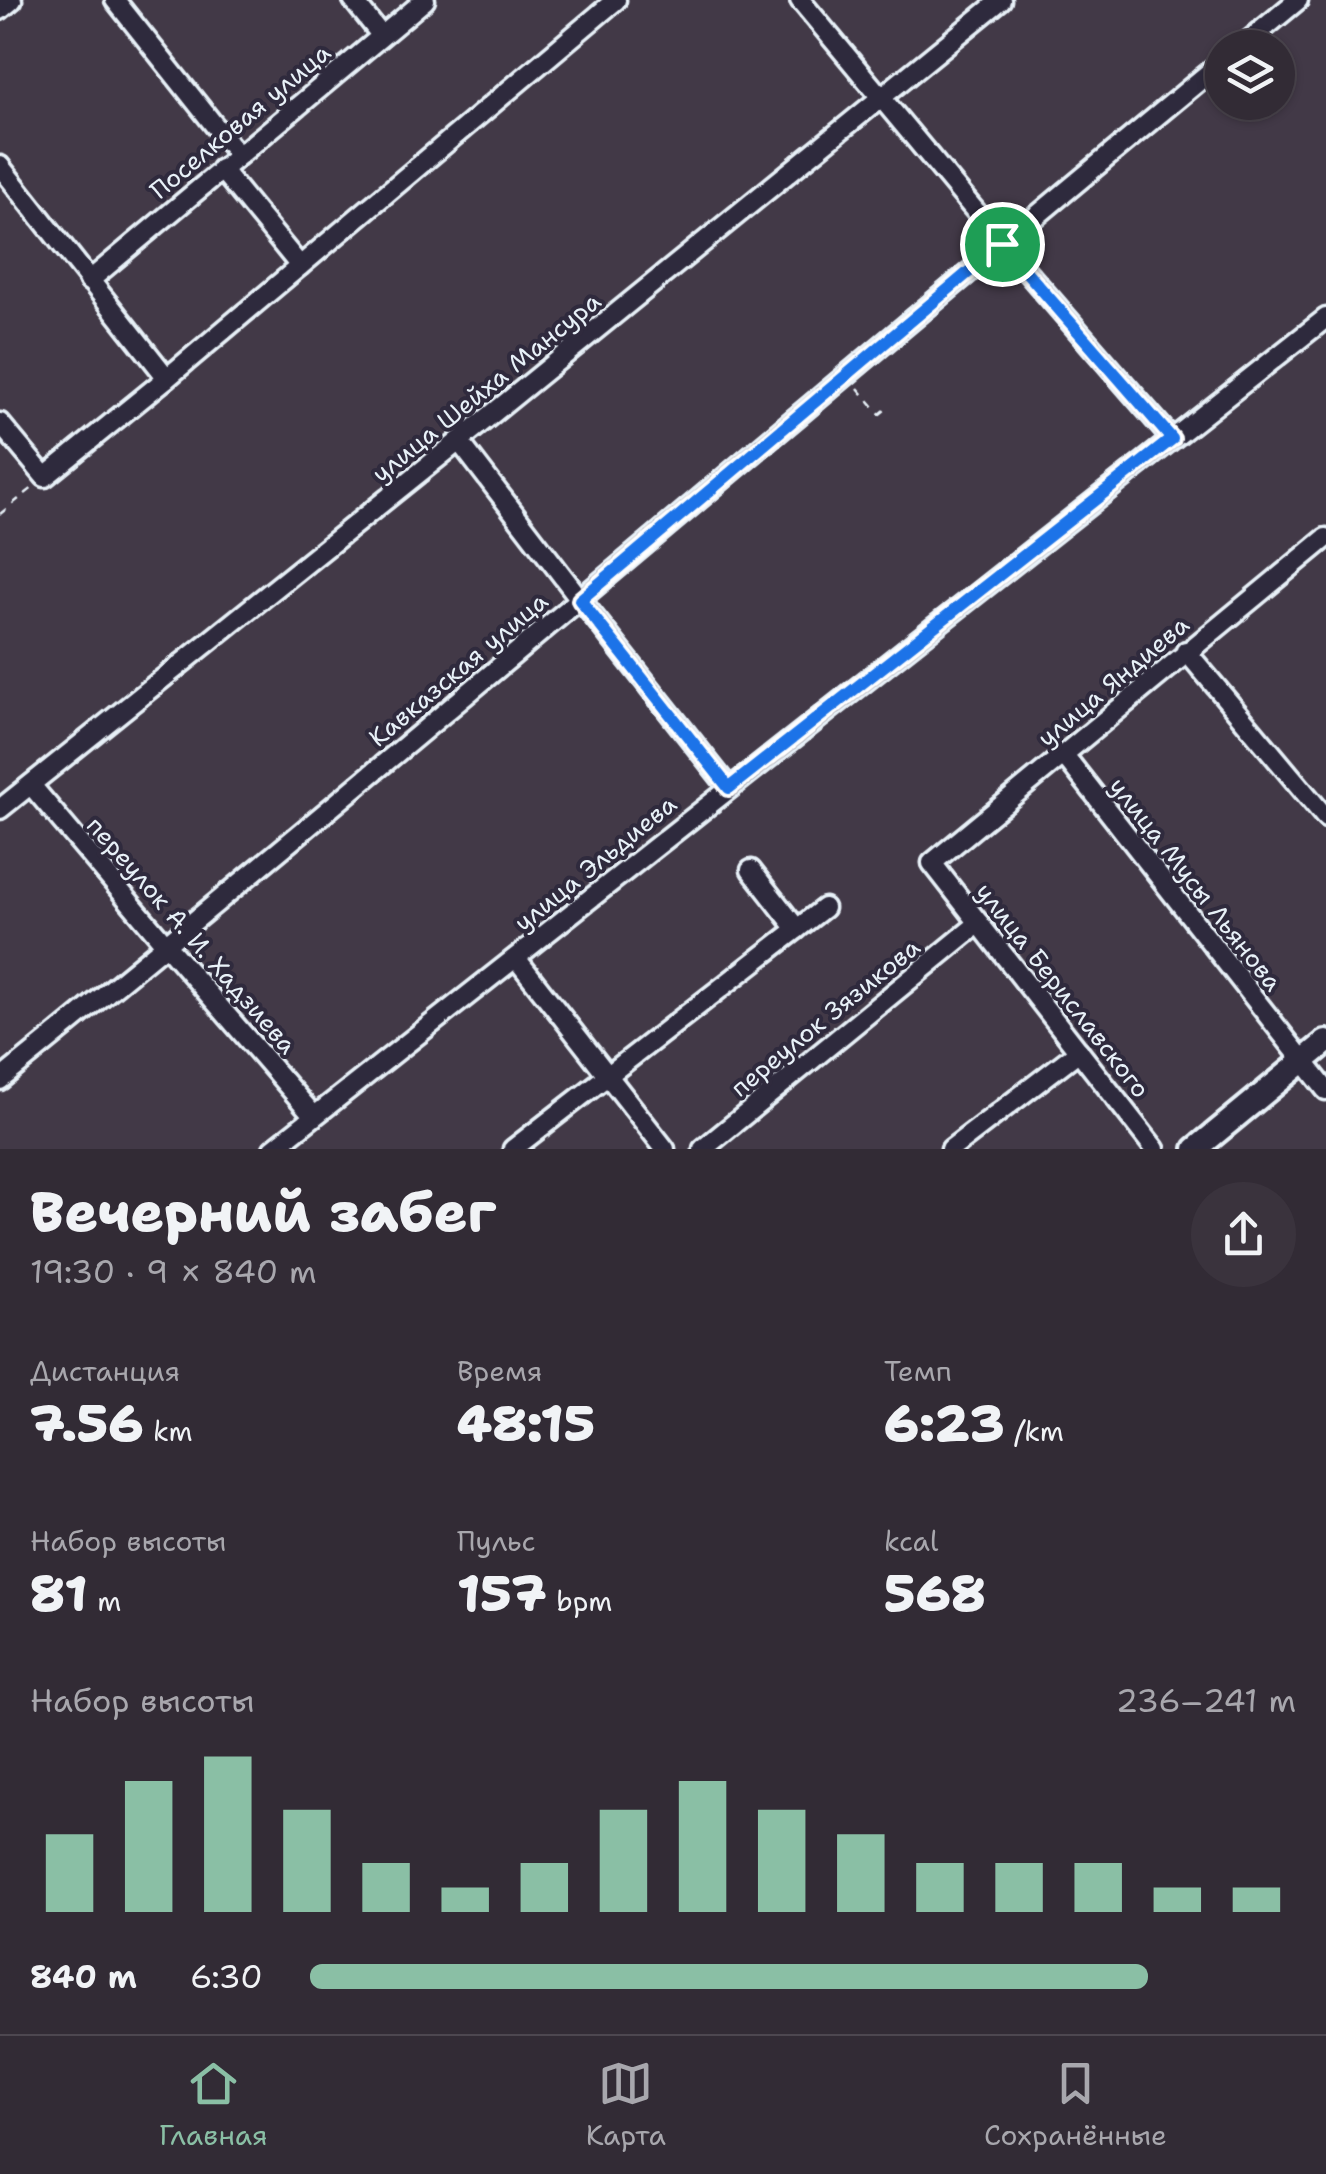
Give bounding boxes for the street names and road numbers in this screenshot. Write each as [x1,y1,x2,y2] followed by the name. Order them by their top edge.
[143,35,338,207] street label: Поселковая улица
[364,284,608,490] street label: улица Шейха Мансура
[361,584,555,754] street label: Кавказская улица
[1030,607,1196,754] street label: улица Яндиева
[1102,770,1291,998] street label: улица Мусы Льянова
[507,787,684,939] street label: улица Эльдиева
[79,809,305,1061] street label: переулок А. И. Хадзиева
[968,875,1158,1105] street label: улица Бериславского
[723,930,927,1104] street label: переулок Зязикова

